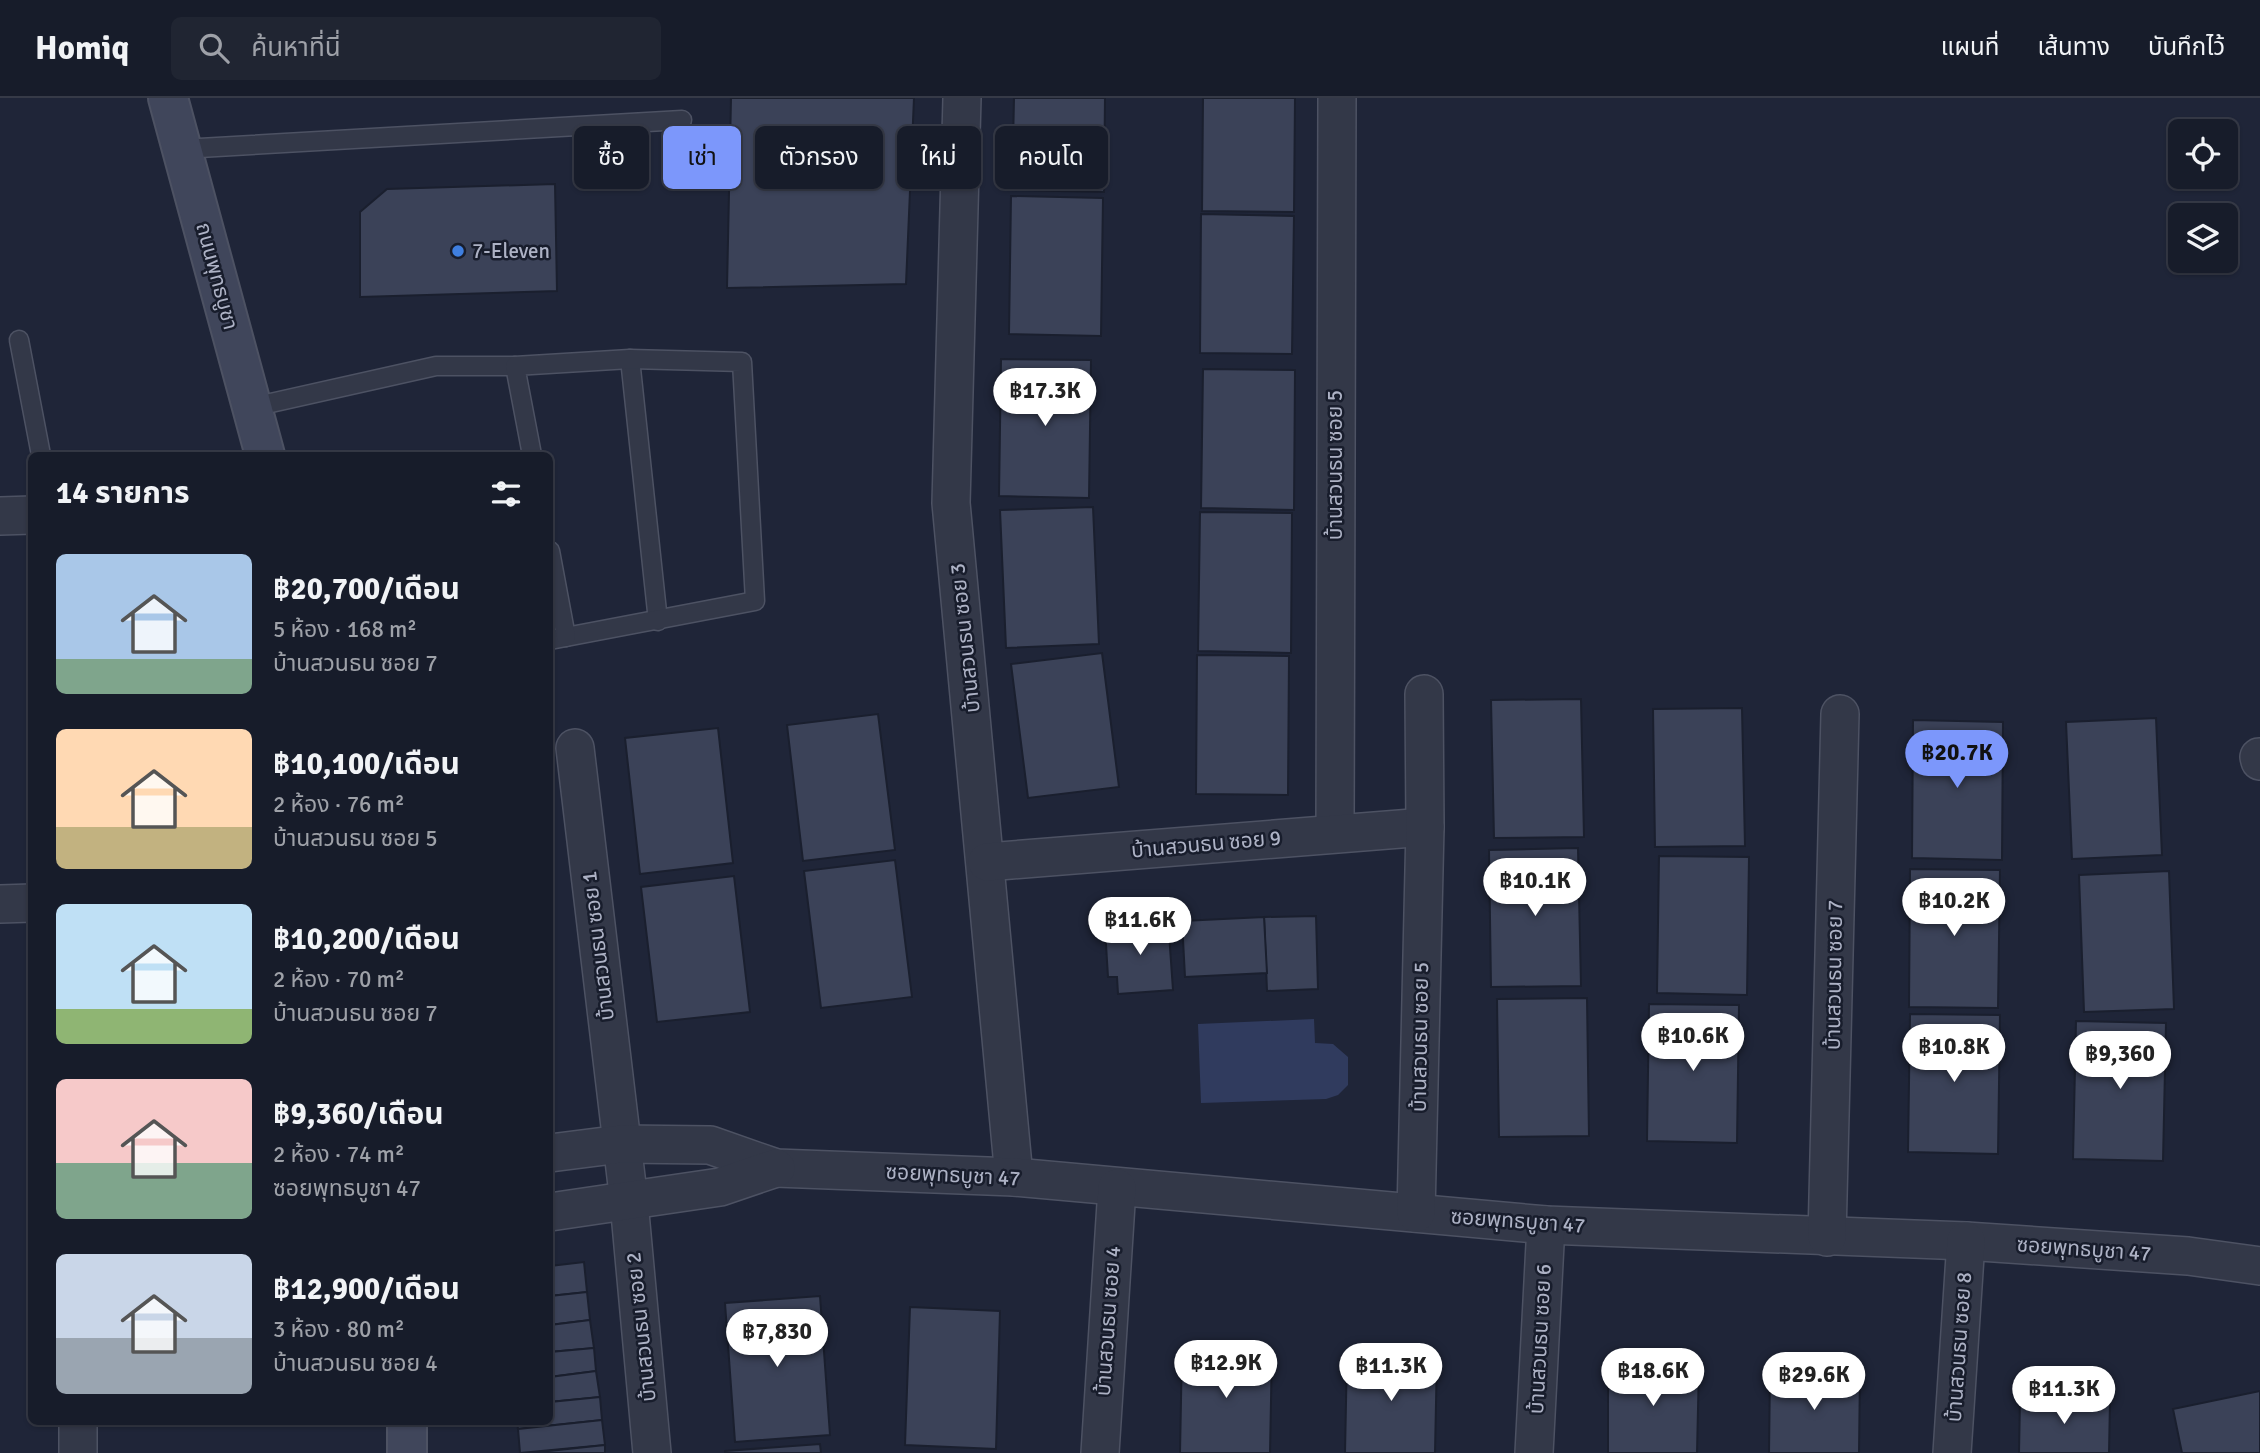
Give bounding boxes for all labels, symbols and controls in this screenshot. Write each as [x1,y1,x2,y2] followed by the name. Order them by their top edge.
[171,17,661,80] search box
[35,28,129,69] text: Homiq
[195,29,233,67] icon: search
[251,32,341,64] text: ค้นหาที่นี่
[1941,32,1999,62] text: แผนที่
[2037,32,2110,62] text: เส้นทาง
[2148,32,2225,62] text: บันทึกไว้
[2168,119,2238,273] map controls
[2168,119,2238,189] button: locate
[574,126,649,189] chip: ซื้อ
[663,126,741,189] chip: เช่า
[755,126,883,189] chip: ตัวกรอง
[897,126,981,189] chip: ใหม่
[995,126,1108,189] chip: คอนโด
[2168,203,2238,273] button: layers
[190,220,244,332] street label: ถนนพุทธบูชา
[472,238,550,264] place label: 7-Eleven
[450,243,466,259] marker: 7-Eleven
[988,368,1102,428] pin: ฿17.3K
[1009,376,1081,405] text: ฿17.3K
[1322,390,1348,540] street label: บ้านสวนธน ซอย 5
[56,475,190,512] text: 14 รายการ
[487,475,525,513] icon: filters
[944,562,986,714] street label: บ้านสวนธน ซอย 3
[273,571,460,608] text: ฿20,700/เดือน
[112,582,196,666] icon: home
[273,615,417,644] text: 5 ห้อง · 168 m²
[273,649,438,678] text: บ้านสวนธน ซอย 7
[1900,730,2014,790] pin: ฿20.7K
[1921,738,1993,767] text: ฿20.7K
[273,746,460,783] text: ฿10,100/เดือน
[112,757,196,841] icon: home
[273,790,405,819] text: 2 ห้อง · 76 m²
[273,824,438,853] text: บ้านสวนธน ซอย 5
[1130,824,1282,864] street label: บ้านสวนธน ซอย 9
[1478,858,1592,918] pin: ฿10.1K
[1499,866,1571,895] text: ฿10.1K
[576,870,620,1022] street label: บ้านสวนธน ซอย 1
[1897,878,2011,938] pin: ฿10.2K
[1918,886,1990,915] text: ฿10.2K
[1083,898,1197,957] pin: ฿11.6K
[1820,900,1848,1050] street label: บ้านสวนธน ซอย 7
[1104,905,1176,934] text: ฿11.6K
[273,921,460,958] text: ฿10,200/เดือน
[112,932,196,1016] icon: home
[1406,962,1434,1112] street label: บ้านสวนธน ซอย 5
[273,965,405,994] text: 2 ห้อง · 70 m²
[273,999,438,1028] text: บ้านสวนธน ซอย 7
[1636,1014,1750,1073] pin: ฿10.6K
[1657,1021,1729,1050] text: ฿10.6K
[1897,1024,2011,1084] pin: ฿10.8K
[1918,1032,1990,1061] text: ฿10.8K
[2063,1032,2177,1091] pin: ฿9,360
[2085,1039,2155,1068] text: ฿9,360
[273,1096,444,1133] text: ฿9,360/เดือน
[112,1107,196,1191] icon: home
[273,1140,405,1169] text: 2 ห้อง · 74 m²
[885,1158,1021,1192] street label: ซอยพุทธบูชา 47
[273,1174,421,1203] text: ซอยพุทธบูชา 47
[1450,1203,1586,1239] street label: ซอยพุทธบูชา 47
[2016,1231,2152,1267] street label: ซอยพุทธบูชา 47
[1090,1245,1126,1397] street label: บ้านสวนธน ซอย 4
[620,1251,662,1403] street label: บ้านสวนธน ซอย 2
[1523,1263,1557,1415] street label: บ้านสวนธน ซอย 6
[273,1271,460,1308] text: ฿12,900/เดือน
[1941,1271,1977,1423] street label: บ้านสวนธน ซอย 8
[112,1282,196,1366] icon: home
[720,1310,834,1369] pin: ฿7,830
[273,1315,405,1344] text: 3 ห้อง · 80 m²
[742,1317,812,1346] text: ฿7,830
[1169,1340,1283,1400] pin: ฿12.9K
[1334,1344,1448,1403] pin: ฿11.3K
[1190,1348,1262,1377] text: ฿12.9K
[1596,1348,1710,1408] pin: ฿18.6K
[273,1349,438,1378] text: บ้านสวนธน ซอย 4
[1355,1351,1427,1380] text: ฿11.3K
[1757,1352,1871,1412] pin: ฿29.6K
[1617,1356,1689,1385] text: ฿18.6K
[1778,1360,1850,1389] text: ฿29.6K
[2007,1366,2121,1426] pin: ฿11.3K
[2028,1374,2100,1403] text: ฿11.3K

